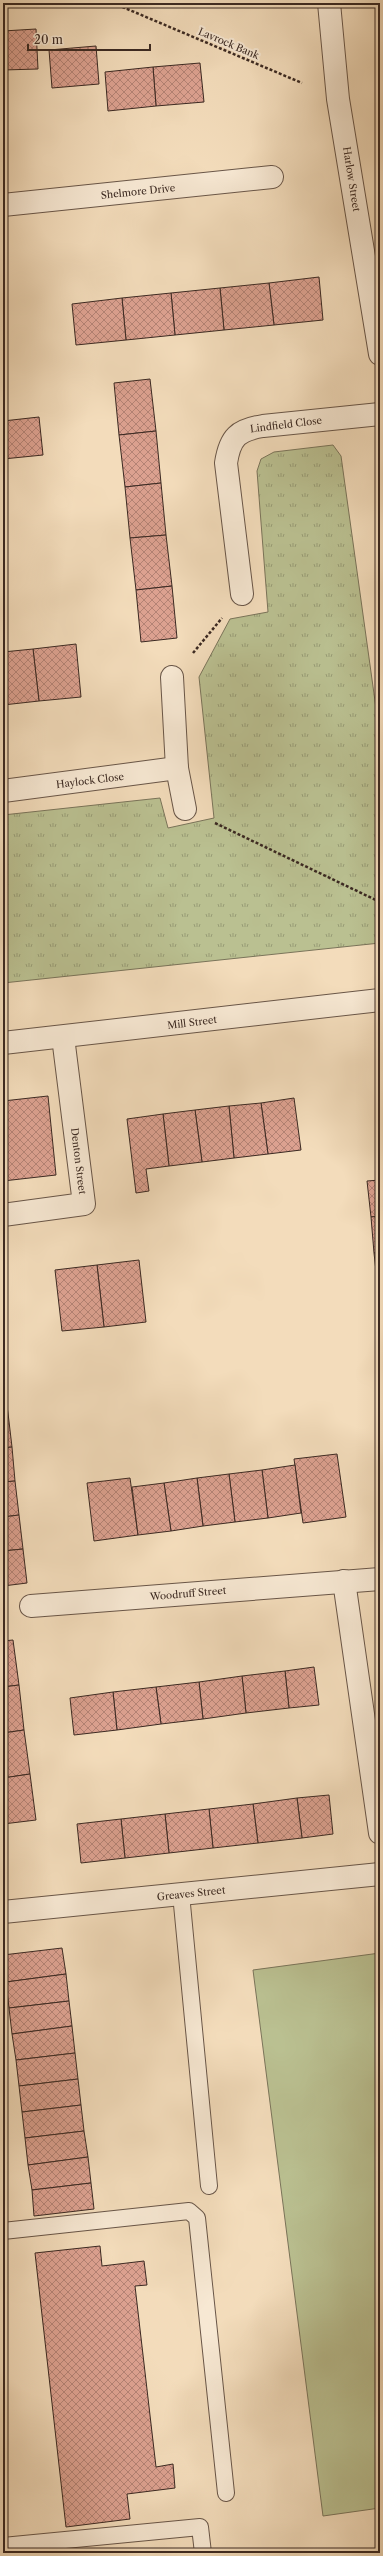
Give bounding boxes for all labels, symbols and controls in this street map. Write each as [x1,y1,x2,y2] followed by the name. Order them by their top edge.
[196,25,262,63] street label: Lavrock Bank
[28,26,150,52] scale bar
[34,32,63,47] text: 20 m
[340,146,363,213] street label: Harlow Street
[100,181,176,202] street label: Shelmore Drive
[249,414,323,435] street label: Lindfield Close
[55,770,125,791] street label: Haylock Close
[166,1013,218,1032] street label: Mill Street
[68,1127,89,1196] street label: Denton Street
[148,1584,227,1603] street label: Woodruff Street
[156,1883,226,1904] street label: Greaves Street

